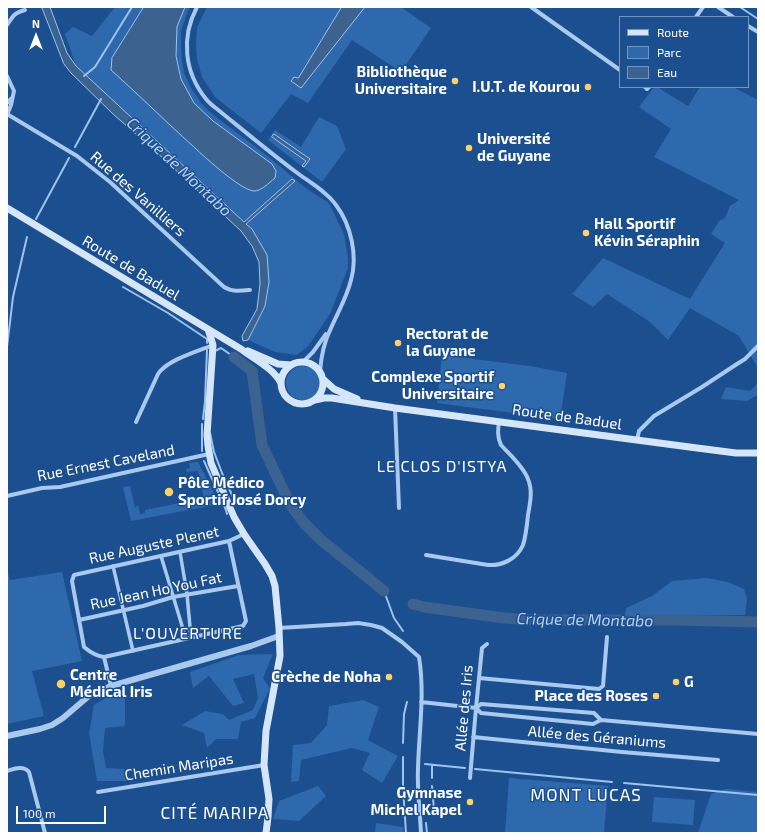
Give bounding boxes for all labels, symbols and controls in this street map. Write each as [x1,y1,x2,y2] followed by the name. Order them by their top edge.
[16,16,56,56] north arrow
[619,16,749,88] legend
[32,17,40,30] text: N
[657,25,689,39] text: Route
[657,45,681,59] text: Parc
[355,63,447,98] place label: Bibliothèque Universitaire
[657,65,677,79] text: Eau
[450,76,460,86] marker: Bibliothèque Universitaire
[472,78,580,96] place label: I.U.T. de Kourou
[583,82,593,92] marker: I.U.T. de Kourou
[122,113,236,221] water label: Crique de Montabo
[477,130,551,165] place label: Université de Guyane
[464,143,474,153] marker: Université de Guyane
[87,148,189,240] street label: Rue des Vanilliers
[594,215,700,250] place label: Hall Sportif Kévin Séraphin
[581,228,591,238] marker: Hall Sportif Kévin Séraphin
[79,232,183,304] street label: Route de Baduel
[406,325,488,360] place label: Rectorat de la Guyane
[393,338,403,348] marker: Rectorat de la Guyane
[371,368,494,403] place label: Complexe Sportif Universitaire
[497,381,507,391] marker: Complexe Sportif Universitaire
[511,400,623,434] street label: Route de Baduel
[36,441,176,485] street label: Rue Ernest Caveland
[377,457,507,477] district label: LE CLOS D'ISTYA
[178,474,306,509] place label: Pôle Médico Sportif José Dorcy
[163,486,175,498] marker: Pôle Médico Sportif José Dorcy
[87,522,221,568] street label: Rue Auguste Plenet
[88,568,224,614] street label: Rue Jean Ho You Fat
[516,609,654,631] water label: Crique de Montabo
[133,624,243,644] district label: L'OUVERTURE
[451,664,477,752] street label: Allée des Iris
[70,666,153,701] place label: Centre Médical Iris
[271,668,381,686] place label: Crèche de Noha
[384,672,394,682] marker: Crèche de Noha
[684,673,694,691] place label: G
[671,677,681,687] marker: G
[55,678,67,690] marker: Centre Médical Iris
[535,687,648,705] place label: Place des Roses
[651,691,661,701] marker: Place des Roses
[527,722,667,752] street label: Allée des Géraniums
[123,750,235,784] street label: Chemin Maripas
[370,784,462,819] place label: Gymnase Michel Kapel
[530,785,642,805] district label: MONT LUCAS
[465,797,475,807] marker: Gymnase Michel Kapel
[18,798,108,824] scale bar
[161,803,269,823] district label: CITÉ MARIPA
[23,806,55,820] text: 100 m

